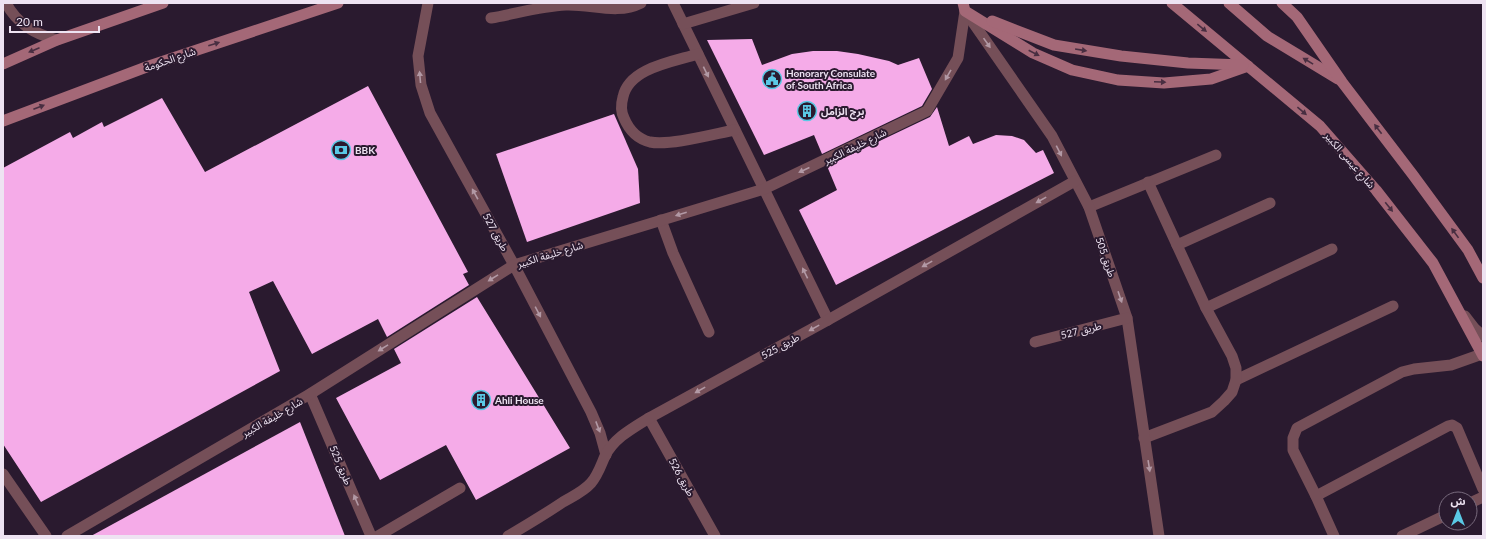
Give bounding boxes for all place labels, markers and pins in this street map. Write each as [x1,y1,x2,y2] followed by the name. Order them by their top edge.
[786,67,876,91] place label: Honorary Consulate of South Africa
[761,68,783,90] public building icon: Honorary Consulate of South Africa
[796,100,818,122] building icon: برج الزامل
[821,105,864,120] place label: برج الزامل
[330,139,352,161] bank icon: BBK
[355,144,375,156] place label: BBK
[470,389,492,411] building icon: Ahli House
[494,394,544,406] place label: Ahli House

